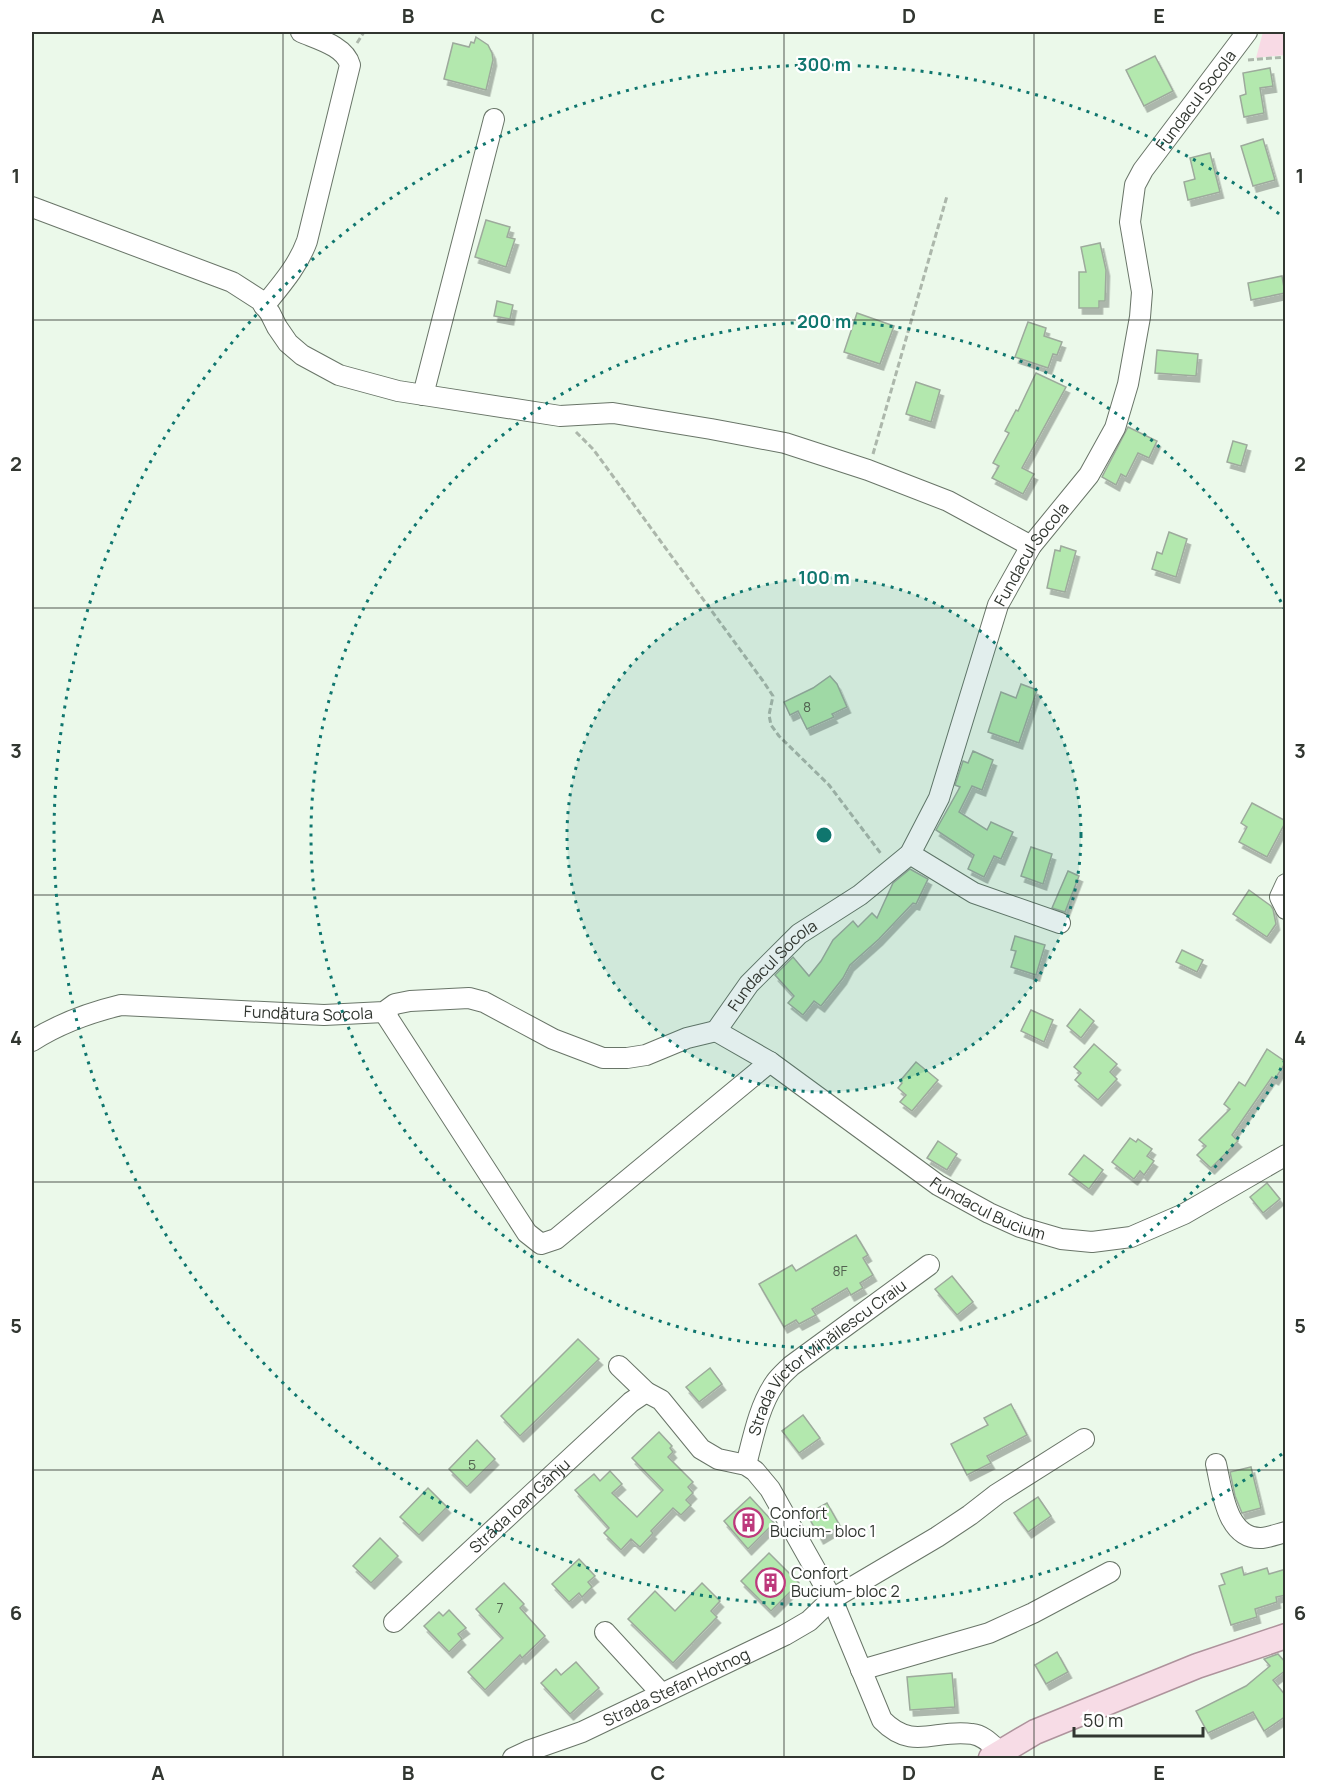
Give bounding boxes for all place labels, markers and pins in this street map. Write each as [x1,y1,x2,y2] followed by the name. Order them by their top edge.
[814,825,834,845] centre of rings
[770,1502,876,1542] place label: Confort Bucium- bloc 1
[733,1506,765,1538] building icon: Confort Bucium- bloc 1
[791,1562,900,1602] place label: Confort Bucium- bloc 2
[754,1566,786,1598] building icon: Confort Bucium- bloc 2

